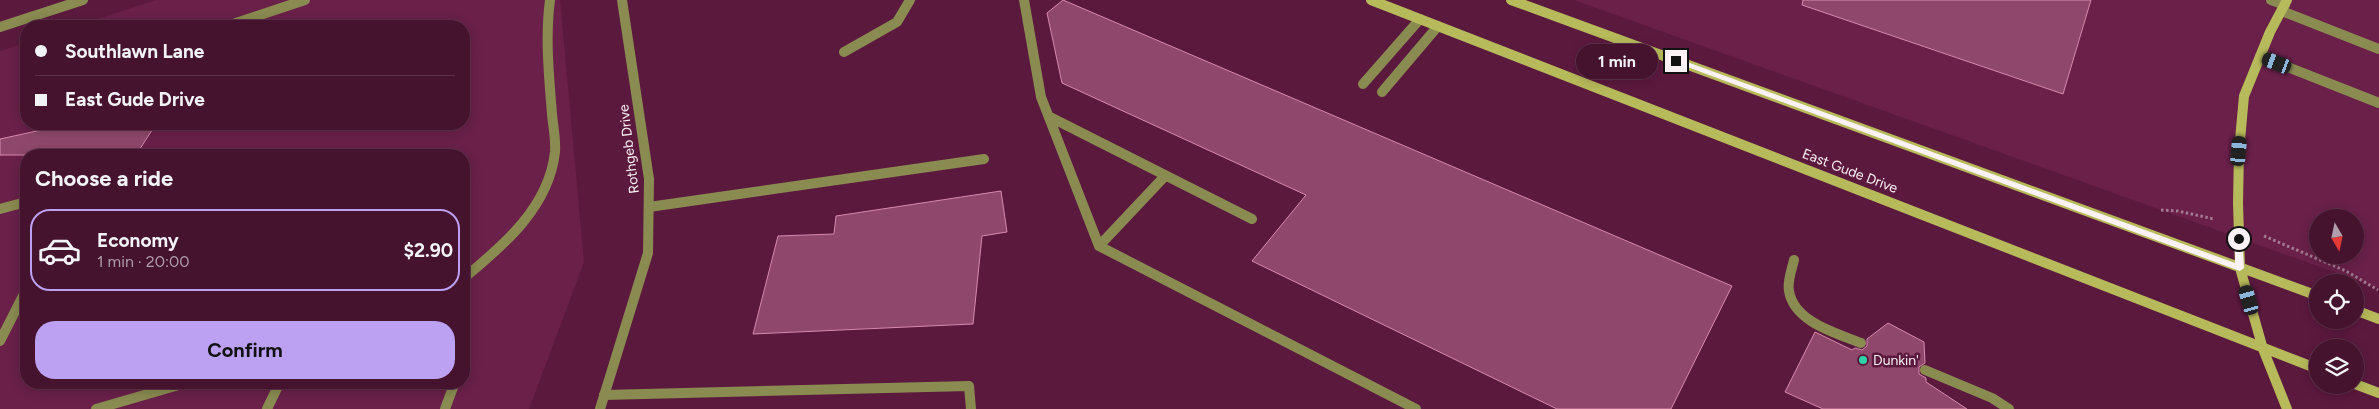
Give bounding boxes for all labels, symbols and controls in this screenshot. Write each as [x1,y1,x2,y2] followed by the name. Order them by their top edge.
[65,40,204,63] text: Southlawn Lane
[1576,44,1658,78] callout: 1 min
[1665,50,1687,72] route end
[2260,51,2293,75] car
[1598,52,1636,71] text: 1 min
[65,88,205,111] text: East Gude Drive
[615,103,643,195] street label: Rothgeb Drive
[2230,135,2247,167] car
[1800,145,1900,197] street label: East Gude Drive
[35,165,173,192] text: Choose a ride
[2309,209,2364,264] north arrow
[2309,209,2364,394] map controls
[37,228,82,273] icon: car
[2228,228,2250,250] route start
[97,229,179,252] text: Economy
[403,239,453,262] text: $2.90
[97,252,190,271] text: 1 min · 20:00
[2309,274,2364,329] button: locate
[2237,284,2260,316] car
[35,321,455,379] button: Confirm
[2309,339,2364,394] button: layers
[1873,352,1919,369] place label: Dunkin'
[1857,354,1869,366] marker: Dunkin'

